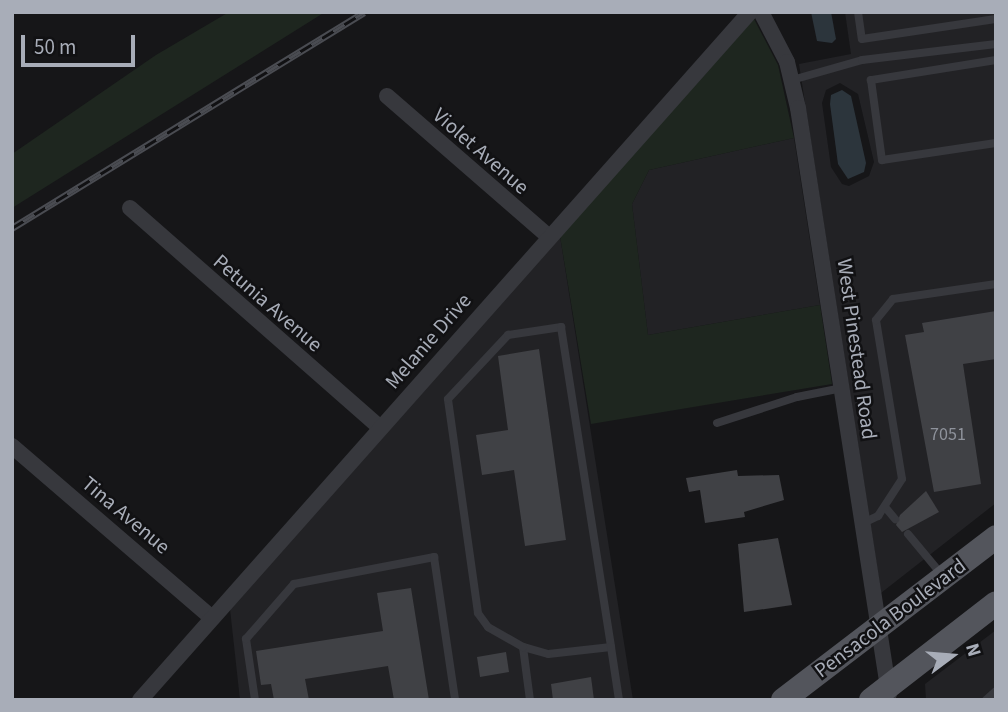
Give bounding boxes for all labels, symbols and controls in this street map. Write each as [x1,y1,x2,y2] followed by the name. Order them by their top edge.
[24,21,138,65] scale bar
[34,32,76,62] text: 50 m
[428,102,534,200] street label: Violet Avenue
[208,249,328,357] street label: Petunia Avenue
[832,257,882,441] street label: West Pinestead Road
[380,288,476,394] street label: Melanie Drive
[930,424,966,446] house number: 7051
[77,471,175,559] street label: Tina Avenue
[809,553,971,683] street label: Pensacola Boulevard
[917,621,987,691] north arrow
[958,640,987,660] text: N

